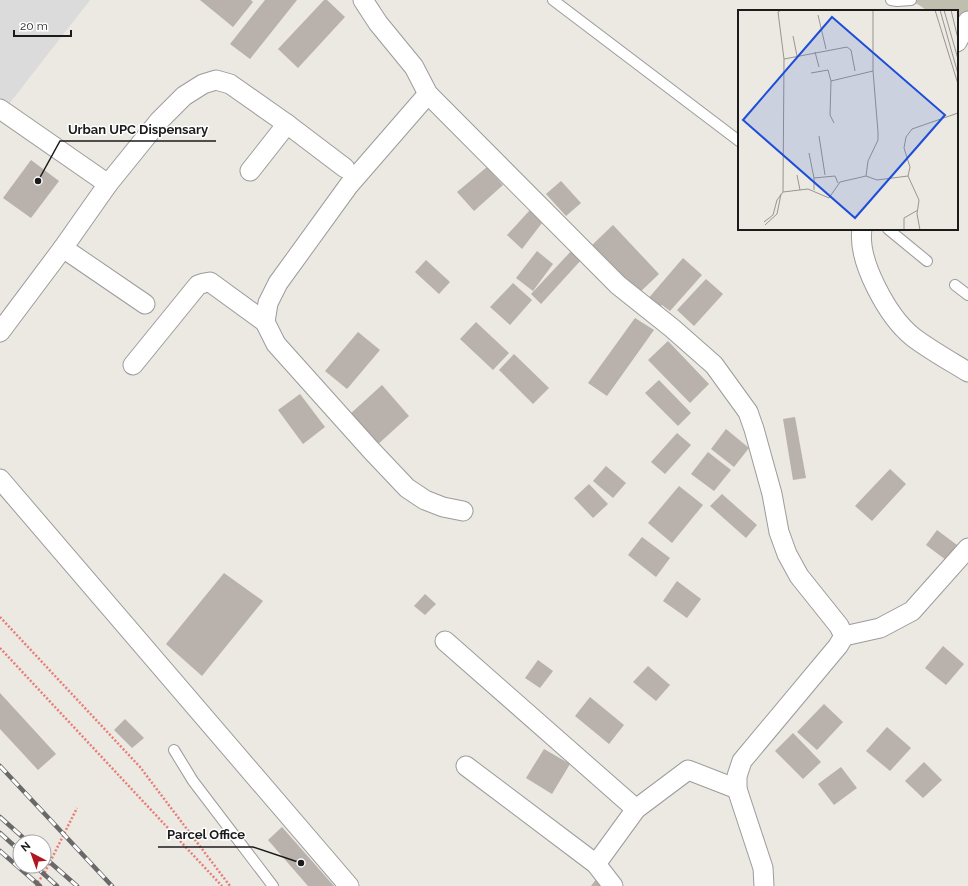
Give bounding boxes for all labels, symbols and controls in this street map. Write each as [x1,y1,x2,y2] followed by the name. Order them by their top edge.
[738,10,958,230] inset map
[14,12,71,38] scale bar
[20,19,48,33] text: 20 m
[60,116,216,141] callout: Urban UPC Dispensary
[68,122,208,137] text: Urban UPC Dispensary
[158,822,253,847] callout: Parcel Office
[167,827,245,842] text: Parcel Office
[12,834,52,874] north arrow
[18,839,33,854] text: N

